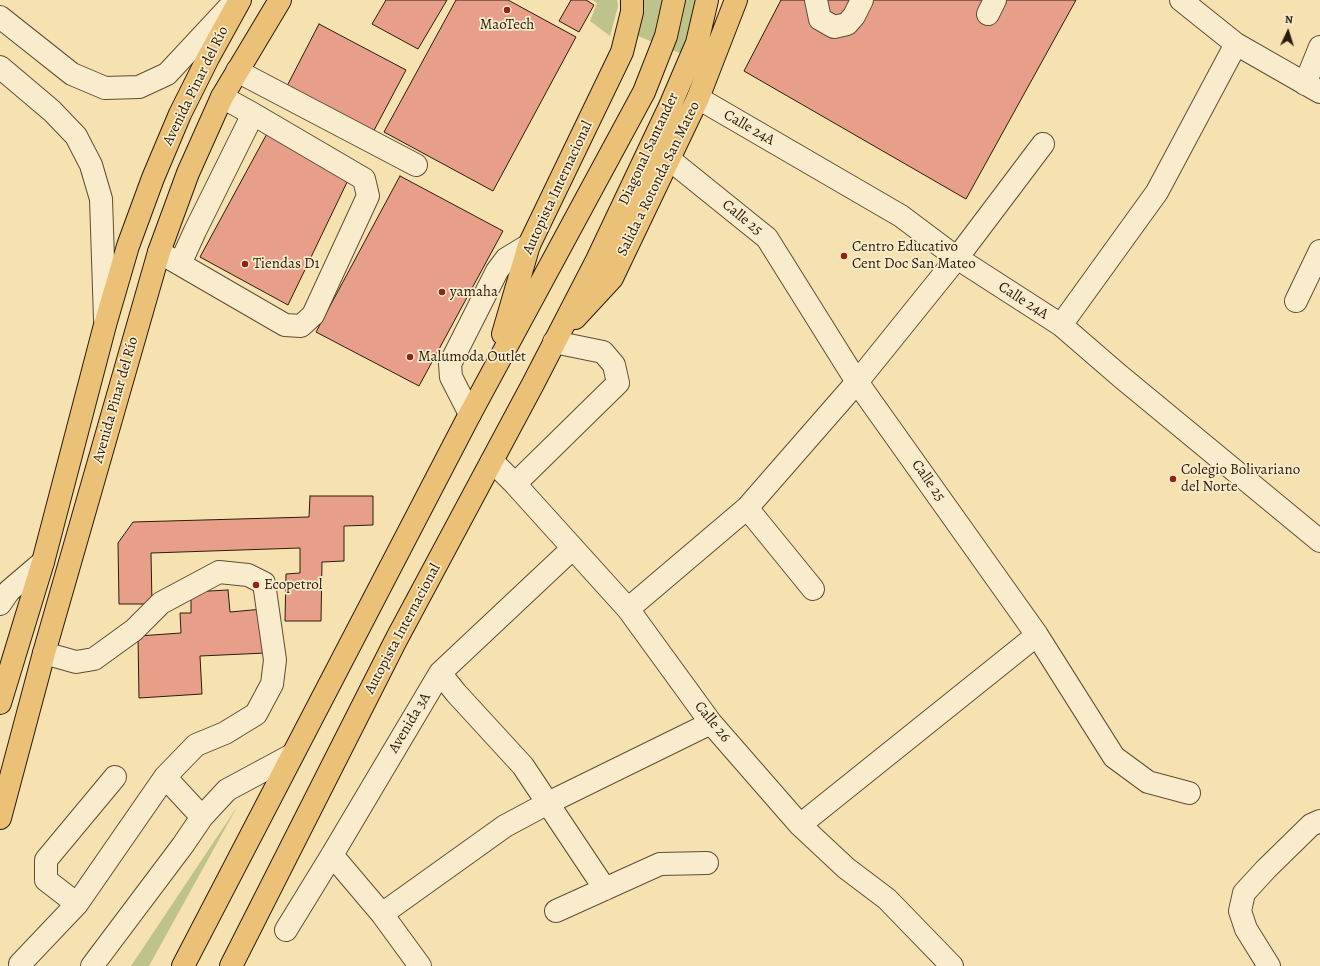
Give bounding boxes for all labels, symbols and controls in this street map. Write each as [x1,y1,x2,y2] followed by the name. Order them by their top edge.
[502,5,512,15] marker: MaoTech
[1268,12,1308,52] north arrow
[1284,12,1293,27] text: N
[480,16,534,34] place label: MaoTech
[159,23,233,149] street label: Avenida Pinar del Río
[615,90,683,208] street label: Diagonal Santander
[614,99,704,259] street label: Salida a Rotonda San Mateo
[720,106,778,150] street label: Calle 24A
[519,118,597,258] street label: Autopista Internacional
[718,196,766,240] street label: Calle 25
[852,238,976,273] place label: Centro Educativo Cent Doc San Mateo
[839,251,849,261] marker: Centro Educativo Cent Doc San Mateo
[253,255,320,273] place label: Tiendas D1
[240,259,250,269] marker: Tiendas D1
[995,278,1051,324] street label: Calle 24A
[450,283,498,301] place label: yamaha
[437,287,447,297] marker: yamaha
[89,335,143,465] street label: Avenida Pinar del Río
[418,348,526,366] place label: Malumoda Outlet
[405,352,415,362] marker: Malumoda Outlet
[907,457,949,505] street label: Calle 25
[1181,461,1300,496] place label: Colegio Bolivariano del Norte
[1168,474,1178,484] marker: Colegio Bolivariano del Norte
[361,561,445,697] street label: Autopista Internacional
[264,576,322,594] place label: Ecopetrol
[251,580,261,590] marker: Ecopetrol
[385,690,435,756] street label: Avenida 3A
[690,698,734,746] street label: Calle 26

